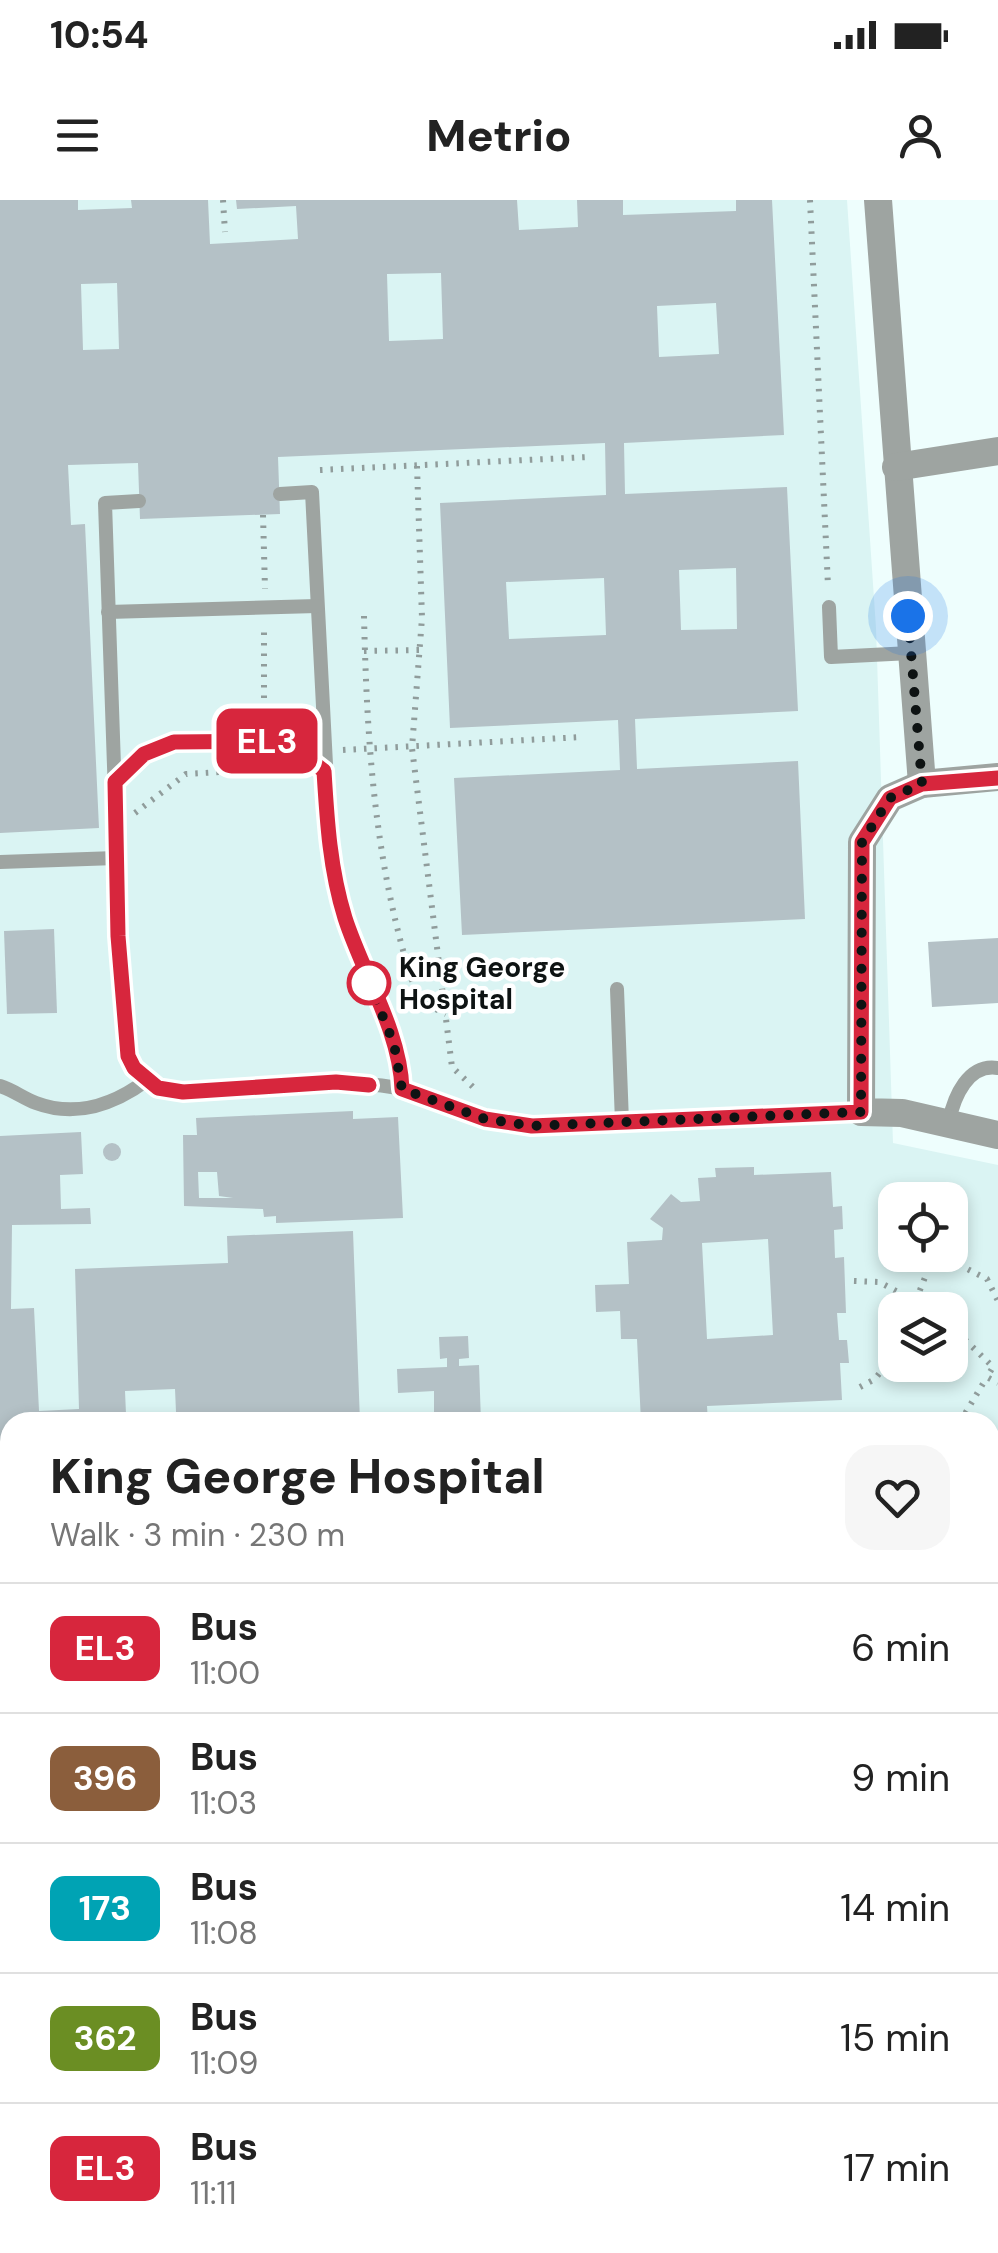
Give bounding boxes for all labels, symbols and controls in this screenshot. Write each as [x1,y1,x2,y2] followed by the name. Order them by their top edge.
[50,10,149,60] text: 10:54
[426,106,572,165] text: Metrio
[50,108,105,163] icon: menu
[893,108,948,163] icon: person
[883,591,933,641] your location
[210,708,324,774] line badge: EL3
[236,718,298,764] text: EL3
[399,949,565,1018] place label: King George Hospital
[348,962,390,1004] marker: King George Hospital
[878,1182,968,1382] map controls
[878,1182,968,1272] button: locate
[878,1292,968,1382] button: layers
[50,1445,545,1508] text: King George Hospital
[845,1445,950,1550] button: heart
[50,1514,345,1556] text: Walk · 3 min · 230 m
[190,1602,258,1652] text: Bus
[851,1623,950,1673] text: 6 min
[74,1625,136,1671] text: EL3
[190,1652,260,1694] text: 11:00
[190,1732,258,1782] text: Bus
[851,1753,950,1803] text: 9 min
[73,1755,137,1801] text: 396
[190,1782,257,1824] text: 11:03
[190,1862,258,1912] text: Bus
[840,1883,950,1933] text: 14 min
[79,1885,131,1931] text: 173
[190,1912,258,1954] text: 11:08
[190,1992,258,2042] text: Bus
[840,2013,950,2063] text: 15 min
[73,2015,137,2061] text: 362
[190,2042,258,2084] text: 11:09
[190,2122,258,2172] text: Bus
[843,2143,950,2193] text: 17 min
[74,2145,136,2191] text: EL3
[190,2172,236,2214] text: 11:11

